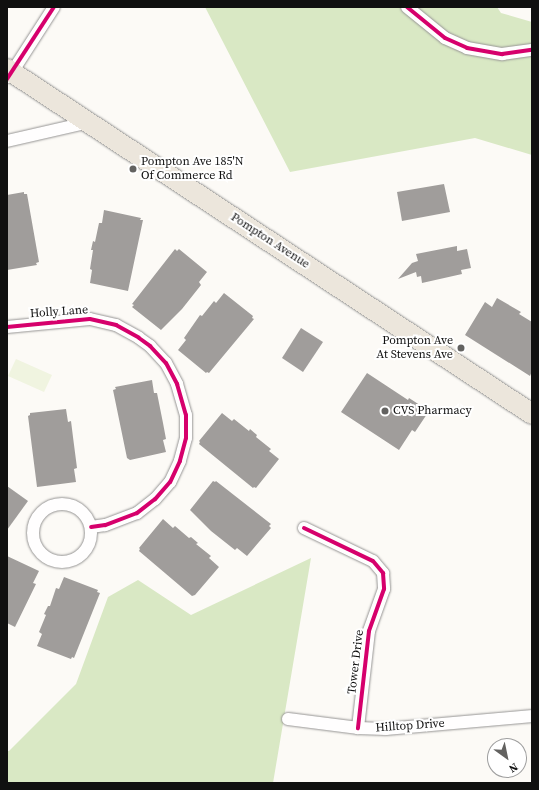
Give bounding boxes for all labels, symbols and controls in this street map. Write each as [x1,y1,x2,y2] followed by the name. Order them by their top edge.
[141,155,243,183] place label: Pompton Ave 185'N Of Commerce Rd
[128,164,138,174] marker: Pompton Ave 185'N Of Commerce Rd
[228,210,312,272] street label: Pompton Avenue
[29,303,89,321] street label: Holly Lane
[376,334,453,362] place label: Pompton Ave At Stevens Ave
[456,343,466,353] marker: Pompton Ave At Stevens Ave
[393,404,472,418] place label: CVS Pharmacy
[380,406,390,416] marker: CVS Pharmacy
[345,629,367,695] street label: Tower Drive
[375,716,445,736] street label: Hilltop Drive
[487,738,527,778] north arrow
[506,759,521,776] text: N

